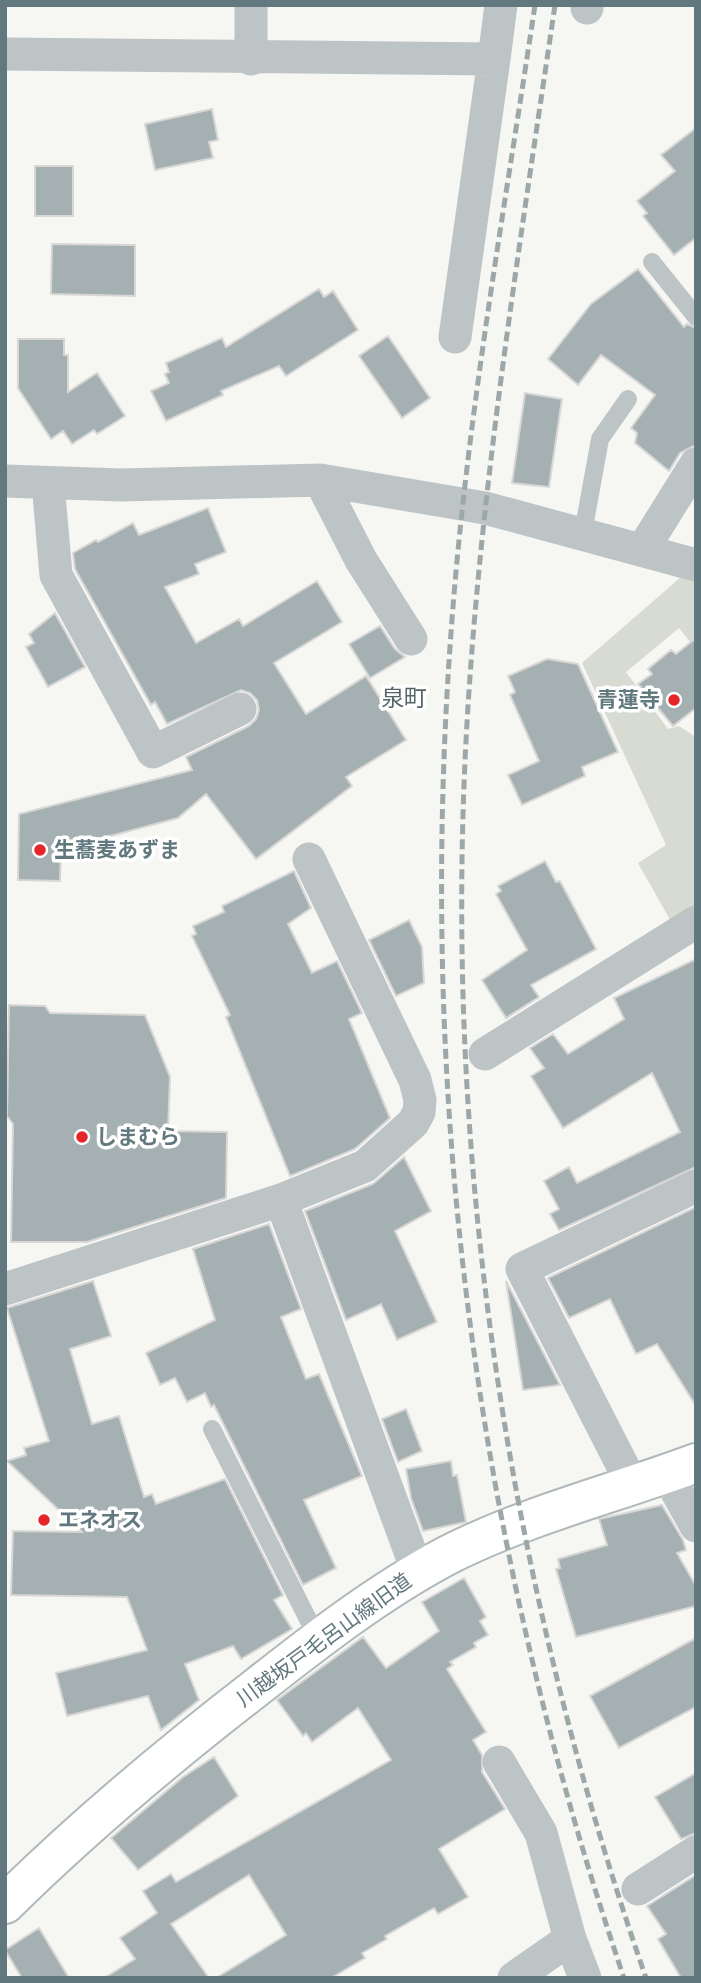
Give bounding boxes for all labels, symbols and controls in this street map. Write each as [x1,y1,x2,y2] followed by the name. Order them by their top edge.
[381,685,427,712] district label: 泉町
[597,688,660,712] place label: 青蓮寺
[666,692,682,708] marker: 青蓮寺
[54,838,180,862] place label: 生蕎麦あずま
[32,842,48,858] marker: 生蕎麦あずま
[96,1125,180,1149] place label: しまむら
[74,1129,90,1145] marker: しまむら
[58,1508,142,1532] place label: エネオス
[36,1512,52,1528] marker: エネオス
[232,1569,416,1711] street label: 川越坂戸毛呂山線旧道

